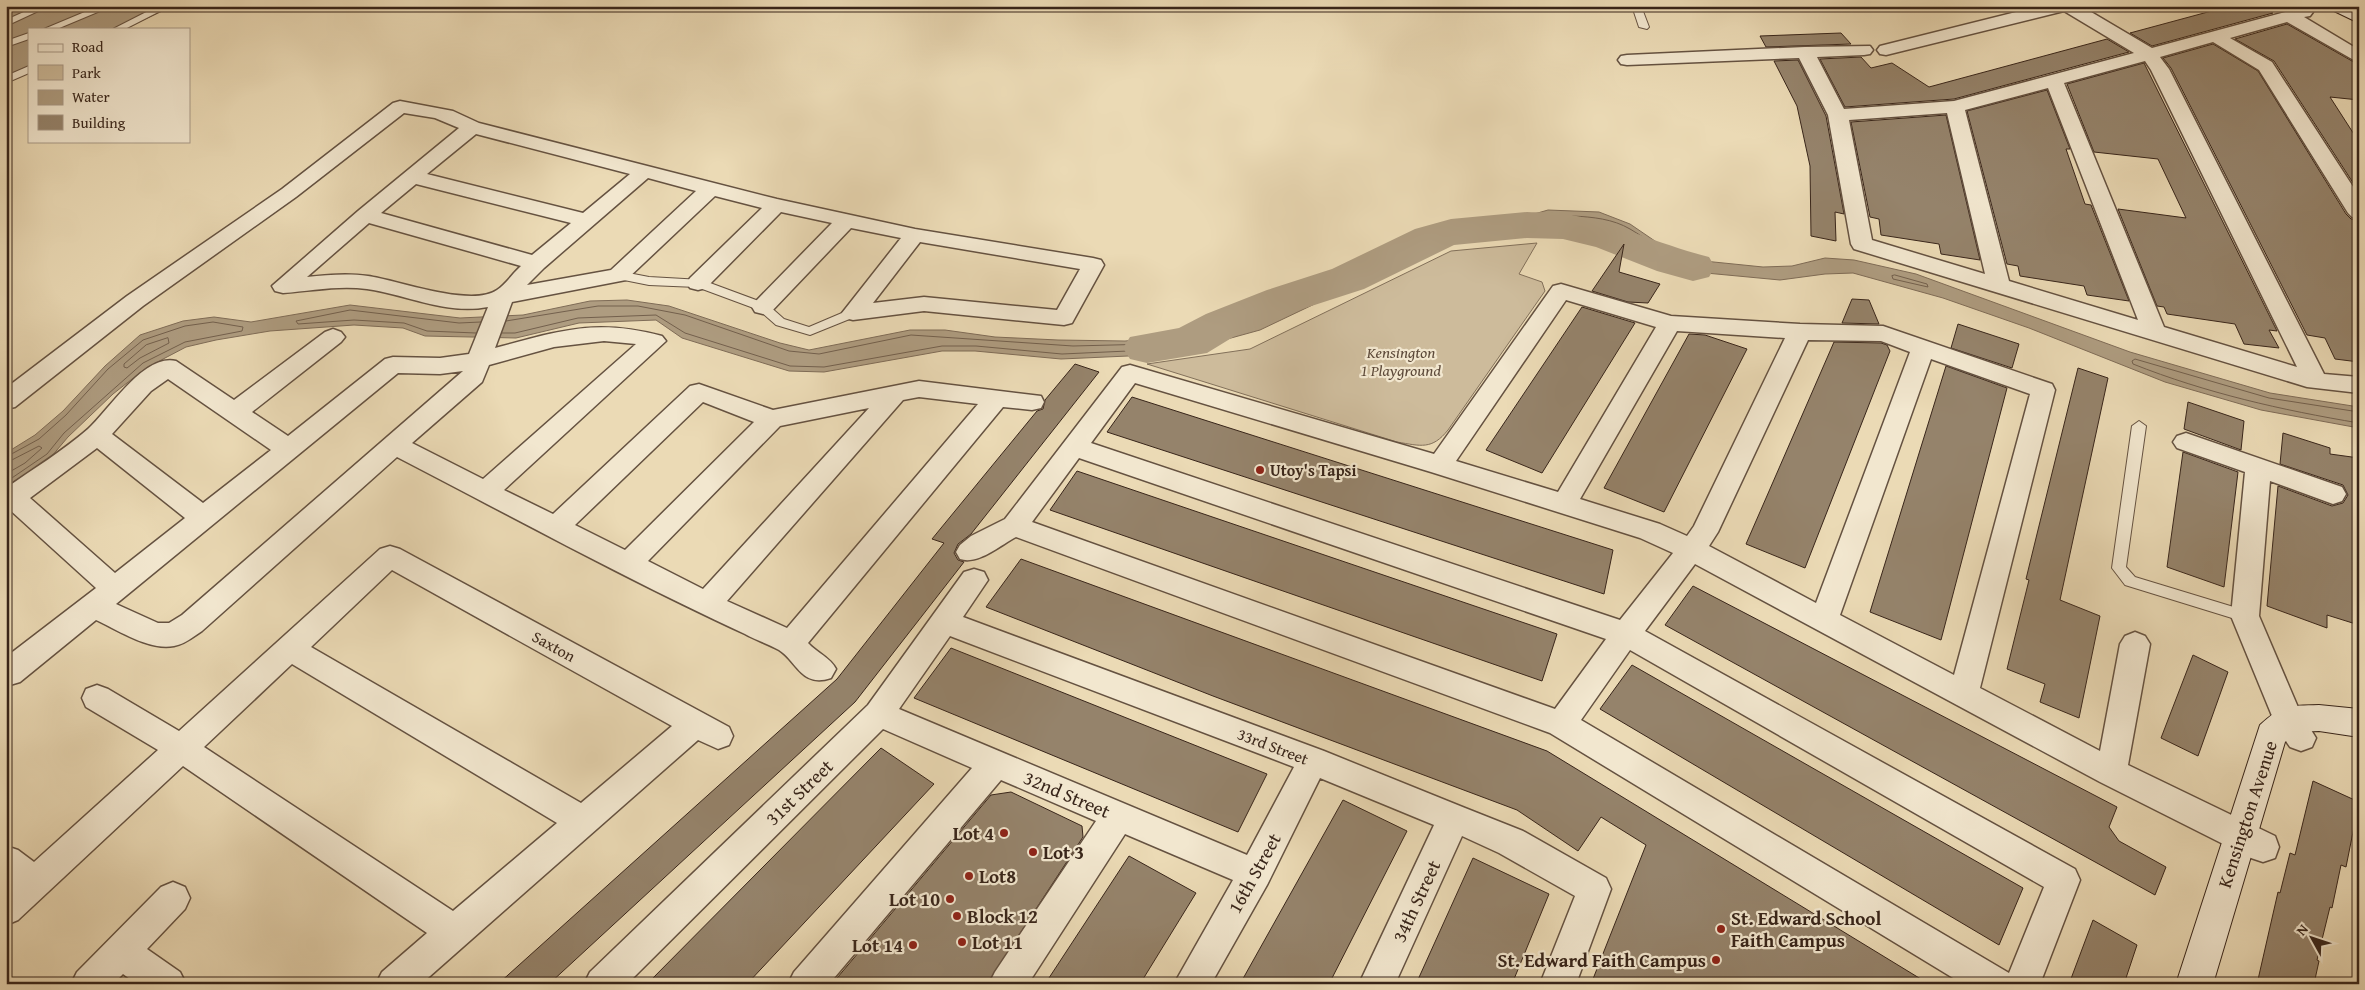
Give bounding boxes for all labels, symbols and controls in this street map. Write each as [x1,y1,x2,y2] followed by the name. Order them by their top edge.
[28,28,190,142] legend
[72,36,103,57] text: Road
[72,62,101,83] text: Park
[72,86,110,107] text: Water
[72,112,126,133] text: Building
[1361,340,1441,382] park label: Kensington 1 Playground
[1270,458,1356,482] place label: Utoy's Tapsi
[1254,464,1266,476] marker: Utoy's Tapsi
[528,624,580,668] street label: Saxton
[1234,721,1312,771] street label: 33rd Street
[2210,737,2284,891] street label: Kensington Avenue
[759,752,839,832] street label: 31st Street
[1019,763,1115,825] street label: 32nd Street
[953,819,994,847] place label: Lot 4
[998,827,1010,839] marker: Lot 4
[1220,828,1288,918] street label: 16th Street
[1043,838,1084,866] place label: Lot 3
[1027,846,1039,858] marker: Lot 3
[1385,855,1447,947] street label: 34th Street
[979,862,1016,890] place label: Lot8
[963,870,975,882] marker: Lot8
[889,885,940,913] place label: Lot 10
[944,893,956,905] marker: Lot 10
[967,902,1038,930] place label: Block 12
[1731,904,1881,954] place label: St. Edward School Faith Campus
[951,910,963,922] marker: Block 12
[2288,912,2338,962] north arrow
[2291,919,2313,940] text: N
[1715,923,1727,935] marker: St. Edward School Faith Campus
[972,928,1023,956] place label: Lot 11
[852,931,903,959] place label: Lot 14
[956,936,968,948] marker: Lot 11
[907,939,919,951] marker: Lot 14
[1497,946,1706,974] place label: St. Edward Faith Campus
[1710,954,1722,966] marker: St. Edward Faith Campus

